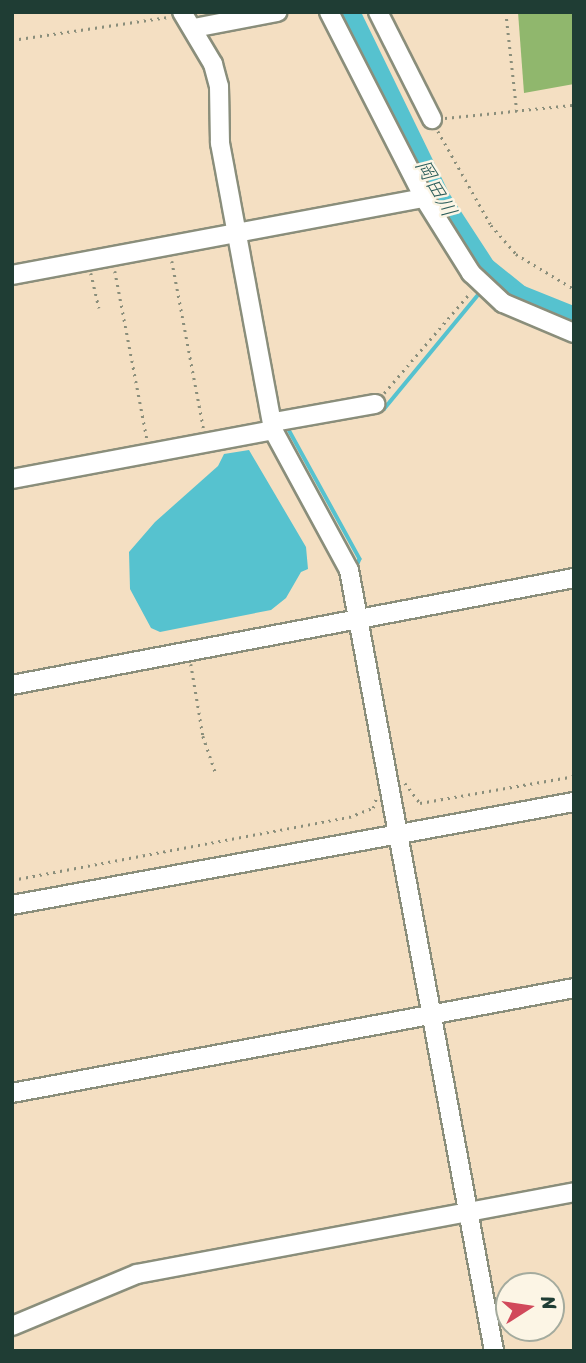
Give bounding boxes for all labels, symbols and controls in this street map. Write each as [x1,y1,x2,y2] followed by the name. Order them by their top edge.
[410,154,462,222] water label: 岡田川
[495,1272,565,1342] north arrow
[532,1293,567,1313] text: N

